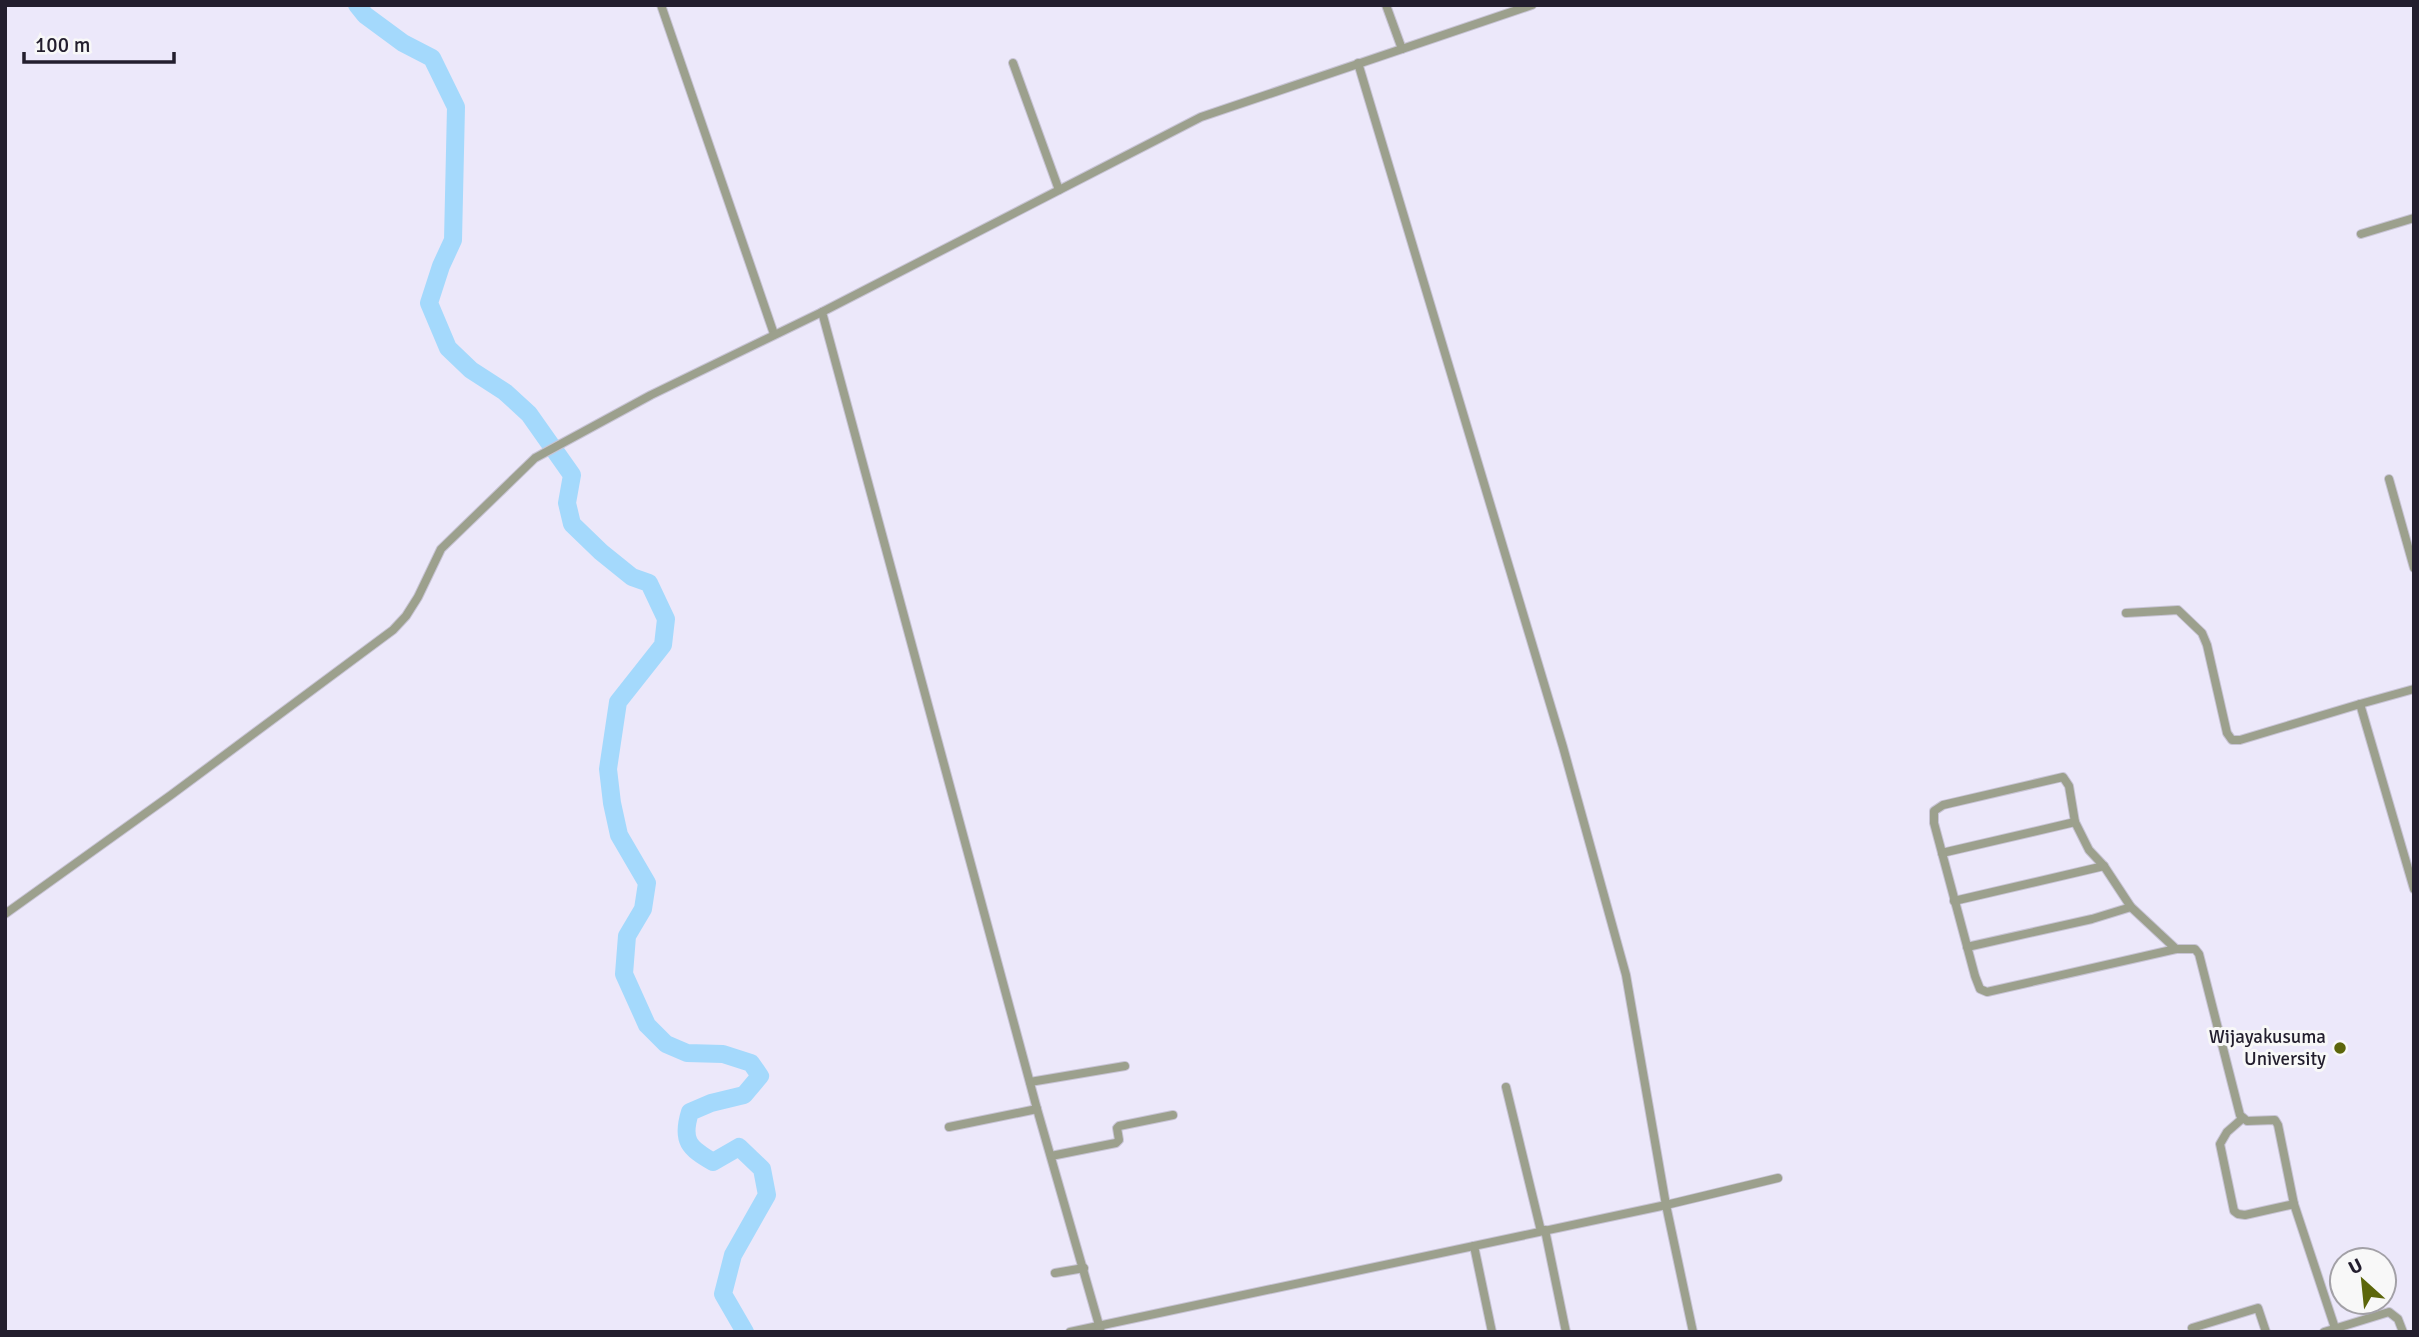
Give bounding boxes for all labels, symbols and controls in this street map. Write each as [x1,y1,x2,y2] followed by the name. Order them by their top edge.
[24,21,175,65] scale bar
[35,32,90,58] text: 100 m
[2209,1025,2326,1071] place label: Wijayakusuma University
[2332,1040,2348,1056] marker: Wijayakusuma University
[2328,1246,2398,1316] north arrow
[2345,1253,2367,1280] text: U

